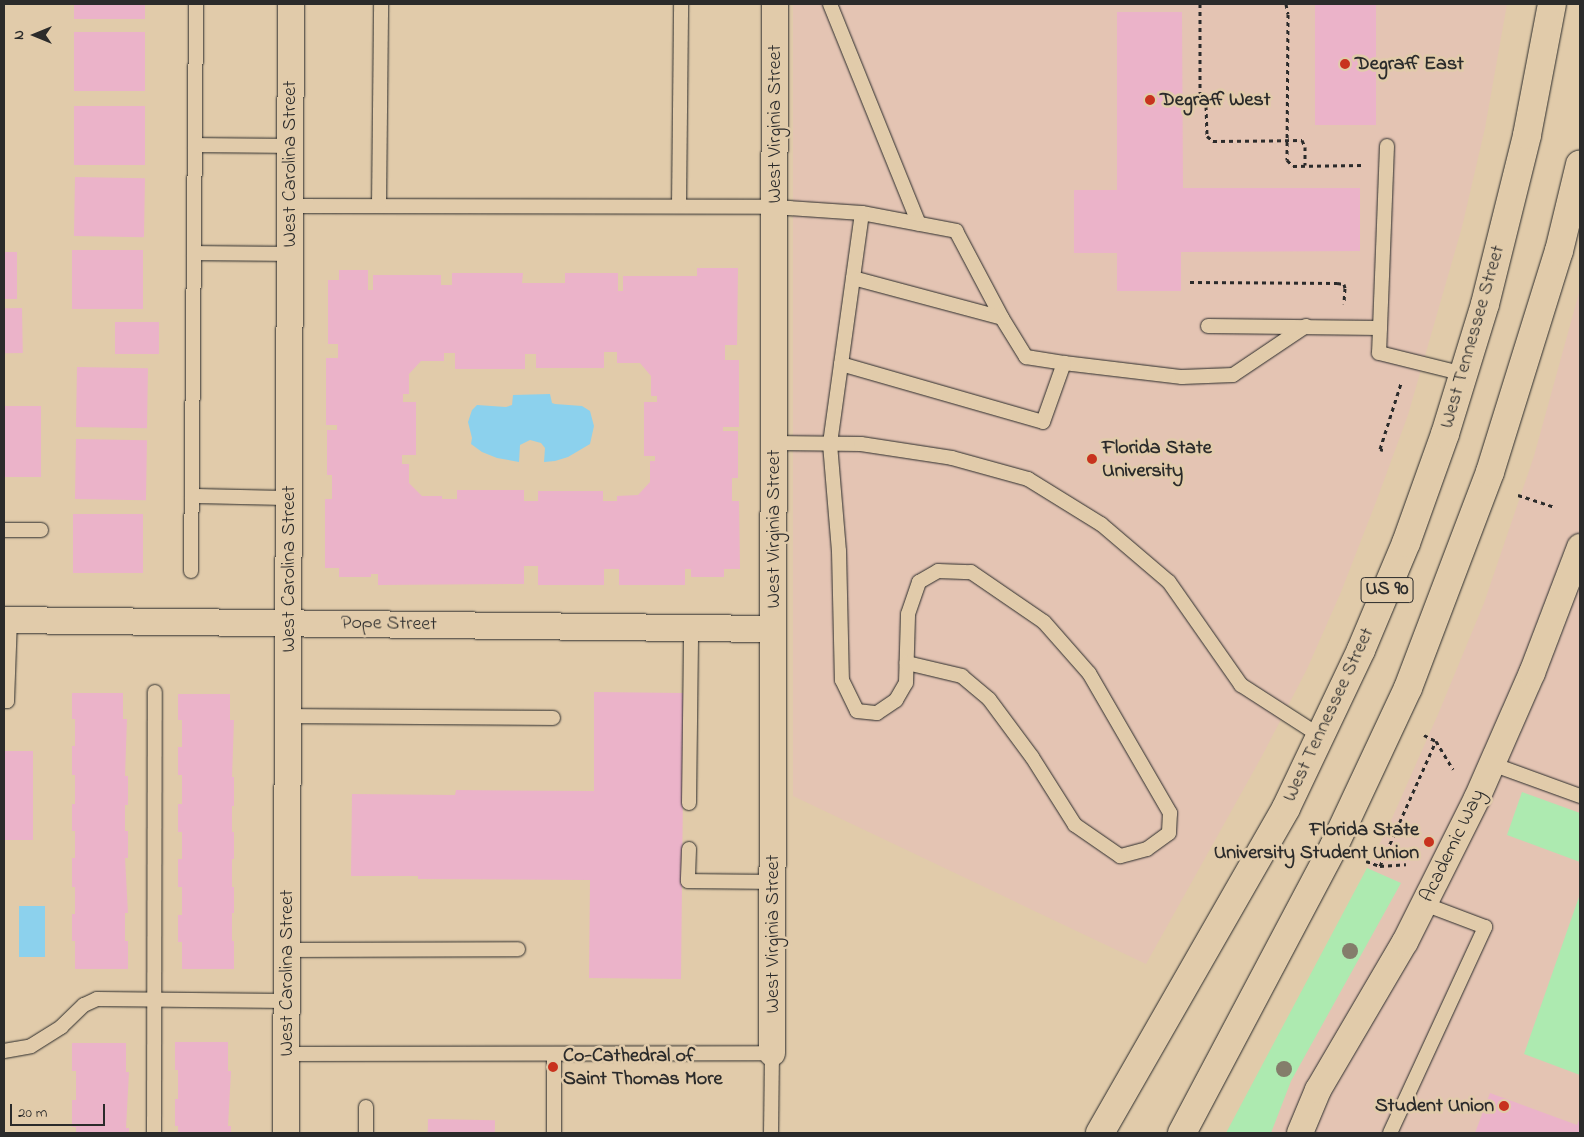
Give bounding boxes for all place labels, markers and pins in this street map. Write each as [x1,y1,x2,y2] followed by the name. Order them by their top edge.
[1355,52,1464,76] place label: Degraff East
[1339,58,1351,70] marker: Degraff East
[1160,88,1270,112] place label: Degraff West
[1144,94,1156,106] marker: Degraff West
[1102,436,1212,483] place label: Florida State University
[1086,453,1098,465] marker: Florida State University
[1214,818,1419,865] place label: Florida State University Student Union
[1423,836,1435,848] marker: Florida State University Student Union
[563,1044,722,1091] place label: Co-Cathedral of Saint Thomas More
[547,1061,559,1073] marker: Co-Cathedral of Saint Thomas More
[1375,1094,1494,1118] place label: Student Union
[1498,1100,1510,1112] marker: Student Union

